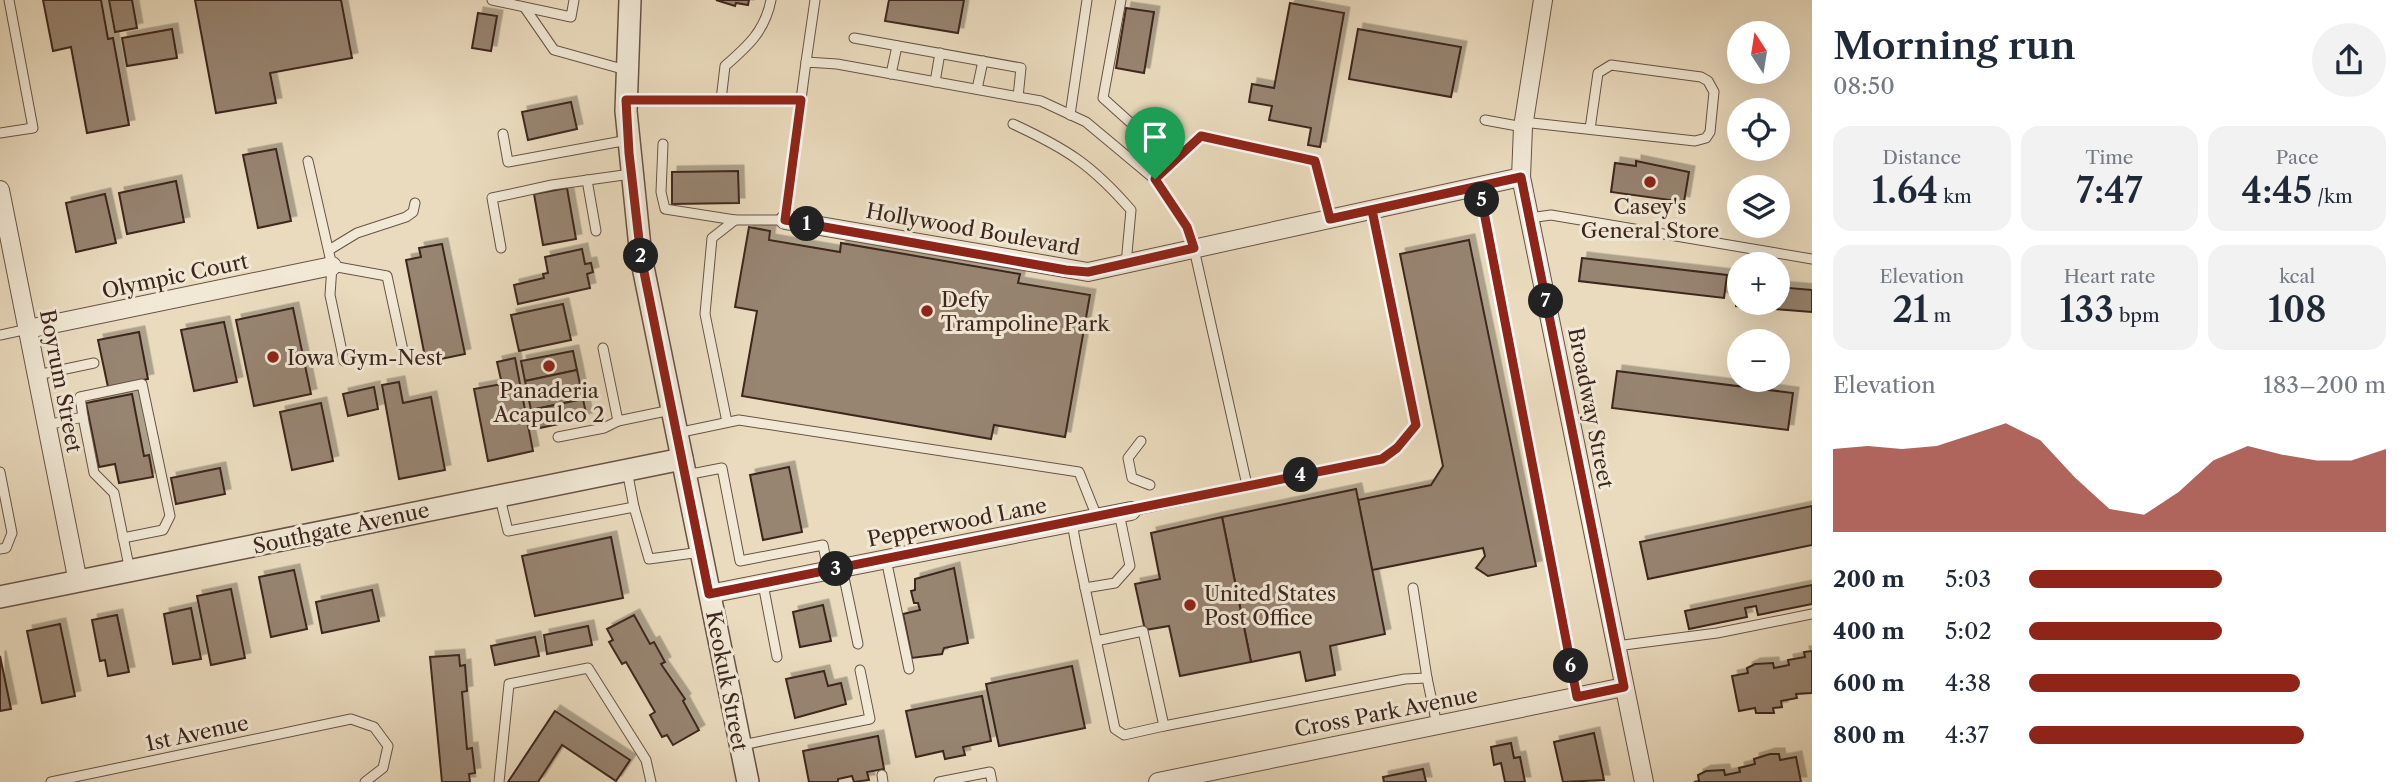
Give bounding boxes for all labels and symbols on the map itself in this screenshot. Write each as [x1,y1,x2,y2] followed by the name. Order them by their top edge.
[1727,21,1790,84] north arrow
[1125,107,1185,179] pin
[1642,174,1658,190] marker: Casey's General Store
[1464,182,1500,218] pin: 5
[1581,194,1719,243] place label: Casey's General Store
[864,198,1082,260] street label: Hollywood Boulevard
[790,206,824,242] pin: 1
[624,238,658,274] pin: 2
[100,248,251,304] street label: Olympic Court
[1528,284,1564,318] pin: 7
[941,287,1110,336] place label: Defy Trampoline Park
[919,303,935,319] marker: Defy Trampoline Park
[35,307,87,455] street label: Boyrum Street
[1563,326,1619,491] street label: Broadway Street
[287,345,443,370] place label: Iowa Gym-Nest
[265,349,281,365] marker: Iowa Gym-Nest
[541,358,557,374] marker: Panaderia Acapulco 2
[492,378,605,427] place label: Panaderia Acapulco 2
[1284,458,1318,492] pin: 4
[865,492,1049,552] street label: Pepperwood Lane
[251,497,431,559] street label: Southgate Avenue
[818,552,854,586] pin: 3
[1204,581,1336,630] place label: United States Post Office
[1182,597,1198,613] marker: United States Post Office
[701,609,753,754] street label: Keokuk Street
[1554,648,1588,684] pin: 6
[1292,682,1480,742] street label: Cross Park Avenue
[143,710,251,756] street label: 1st Avenue

